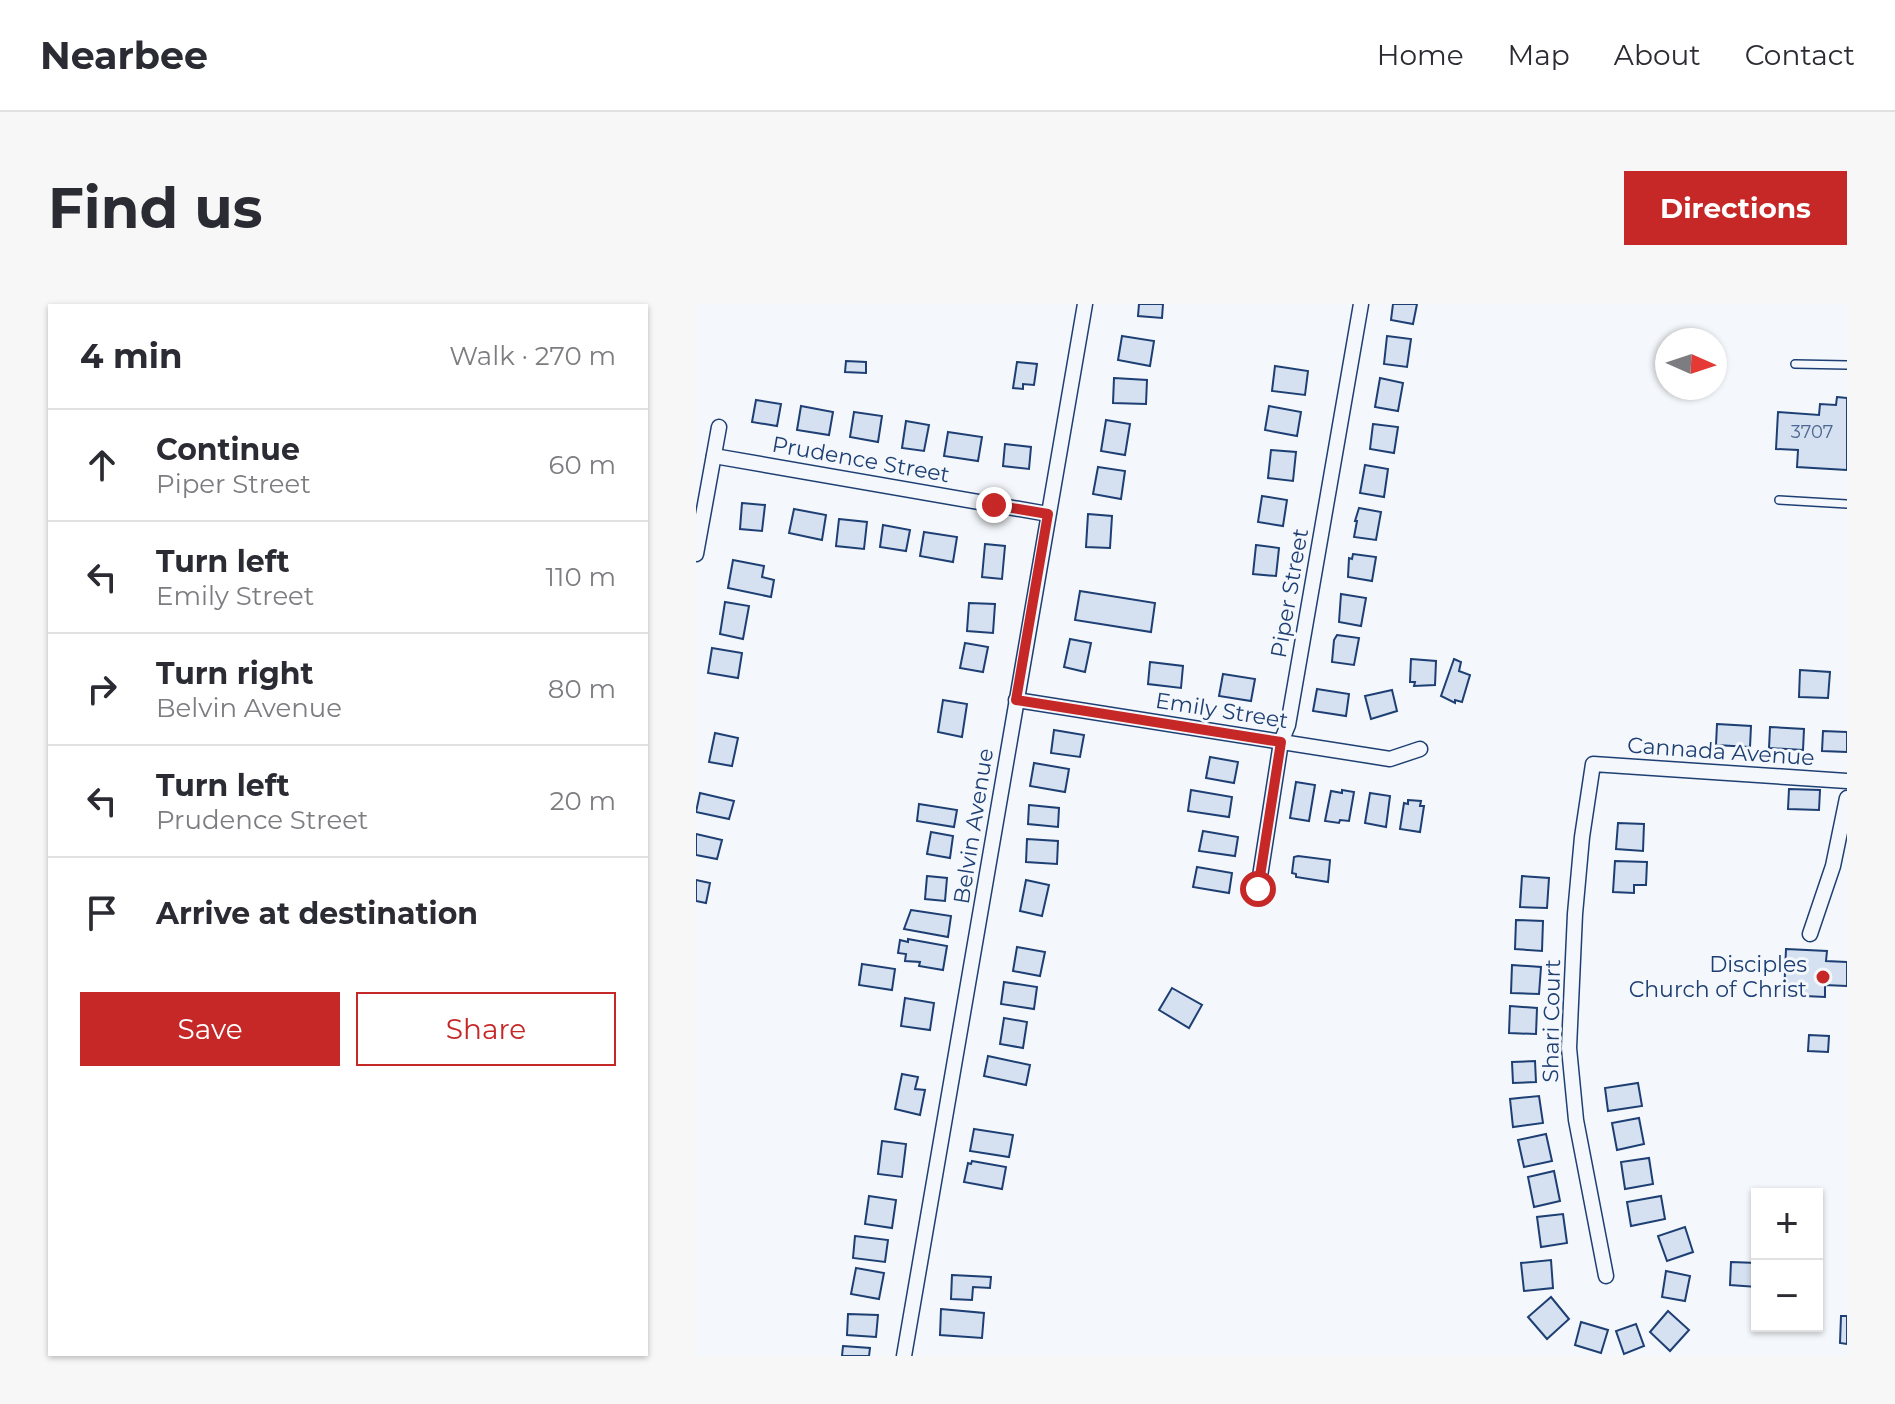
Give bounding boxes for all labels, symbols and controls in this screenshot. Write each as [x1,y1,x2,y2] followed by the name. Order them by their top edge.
[40,32,208,79] text: Nearbee
[1377,38,1464,72] text: Home
[1508,38,1570,72] text: Map
[1614,38,1701,72] text: About
[1745,38,1855,72] text: Contact
[1624,171,1847,245] button: Directions
[48,174,262,242] text: Find us
[1655,328,1727,400] north arrow
[80,335,182,377] text: 4 min
[449,340,616,372] text: Walk · 270 m
[1791,421,1833,443] house number: 3707
[156,431,300,468] text: Continue
[770,431,952,488] street label: Prudence Street
[80,443,124,487] icon: ahead
[549,449,616,481] text: 60 m
[156,468,311,500] text: Piper Street
[976,487,1012,523] route end
[1265,526,1314,660] street label: Piper Street
[156,543,289,580] text: Turn left
[80,555,124,599] icon: left
[546,561,616,593] text: 110 m
[156,580,314,612] text: Emily Street
[156,655,313,692] text: Turn right
[80,667,124,711] icon: right
[548,673,616,705] text: 80 m
[1154,687,1290,734] street label: Emily Street
[156,692,342,724] text: Belvin Avenue
[1626,731,1816,772] street label: Cannada Avenue
[948,746,999,906] street label: Belvin Avenue
[156,767,289,804] text: Turn left
[80,779,124,823] icon: left
[550,785,616,817] text: 20 m
[156,804,368,836] text: Prudence Street
[1240,871,1276,907] route start
[80,891,124,935] icon: arrive
[156,895,478,932] text: Arrive at destination
[1629,951,1807,1003] place label: Disciples Church of Christ
[1537,959,1566,1083] street label: Shari Court
[1814,968,1832,986] marker: Disciples Church of Christ
[80,992,340,1066] button: Save
[356,992,616,1066] button: Share
[1751,1188,1823,1332] map controls
[1751,1188,1823,1260] button: +
[1751,1260,1823,1332] button: −

